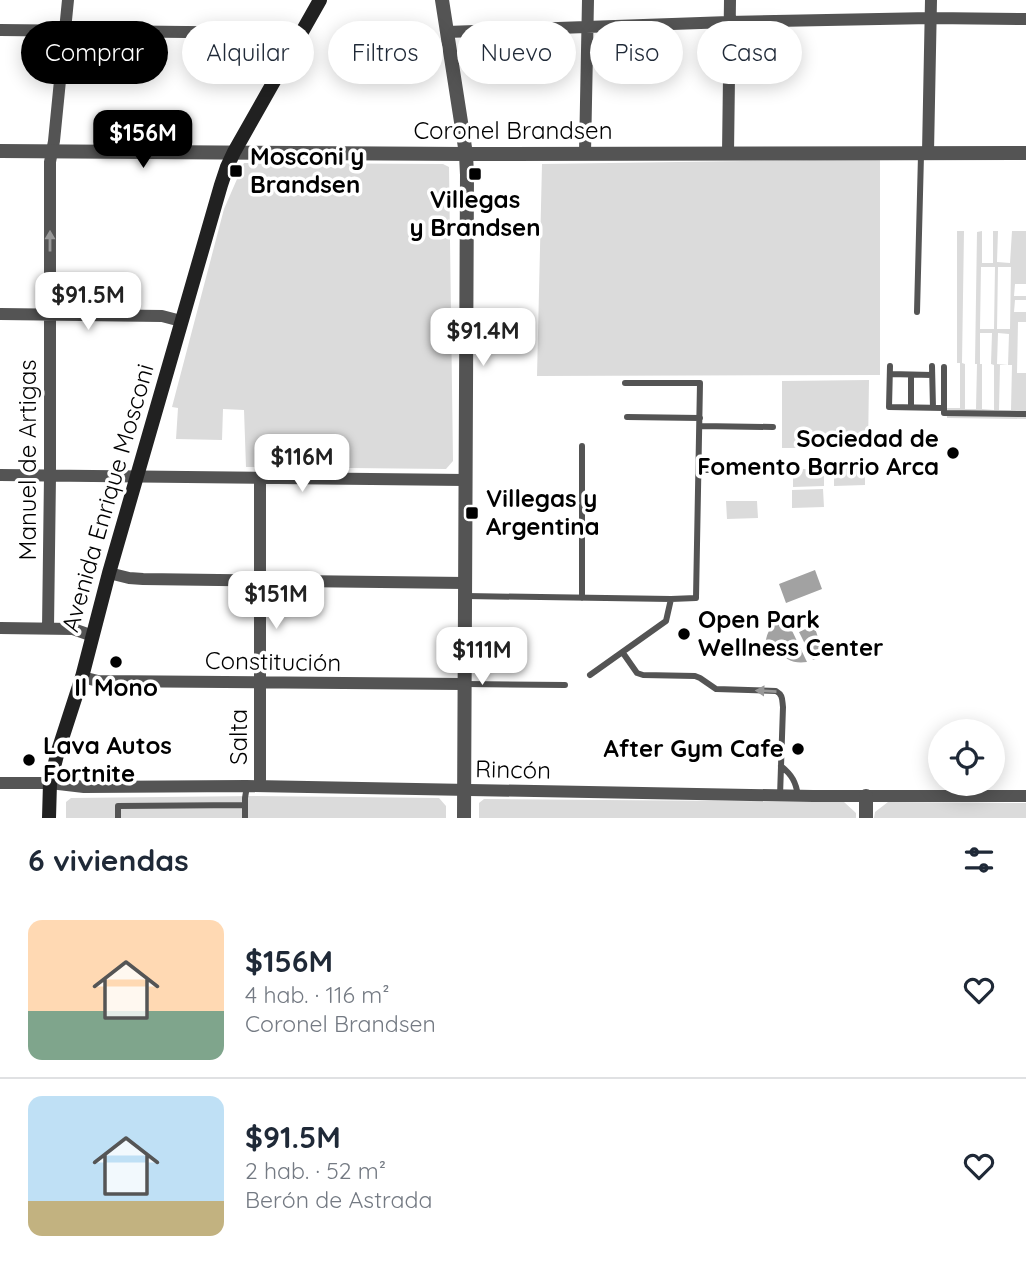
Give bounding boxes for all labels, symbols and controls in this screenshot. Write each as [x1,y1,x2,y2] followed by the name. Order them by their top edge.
[21,21,168,84] chip: Comprar
[182,21,314,84] chip: Alquilar
[328,21,443,84] chip: Filtros
[457,21,576,84] chip: Nuevo
[590,21,683,84] chip: Piso
[697,21,802,84] chip: Casa
[94,110,192,170] pin: $156M
[413,115,613,145] street label: Coronel Brandsen
[109,118,177,147] text: $156M
[250,141,364,199] place label: Mosconi y Brandsen
[228,163,244,179] marker: Mosconi y Brandsen
[467,166,483,182] marker: Villegas y Brandsen
[409,184,541,242] place label: Villegas y Brandsen
[44,230,56,252] one-way arrow
[31,272,145,332] pin: $91.5M
[51,280,125,309] text: $91.5M
[426,308,540,368] pin: $91.4M
[446,316,520,345] text: $91.4M
[12,360,42,560] street label: Manuel de Artigas
[54,360,160,635] street label: Avenida Enrique Mosconi
[697,423,939,481] place label: Sociedad de Fomento Barrio Arca
[253,434,351,494] pin: $116M
[270,442,334,471] text: $116M
[945,445,961,461] marker: Sociedad de Fomento Barrio Arca
[486,483,600,541] place label: Villegas y Argentina
[464,505,480,521] marker: Villegas y Argentina
[227,572,325,631] pin: $151M
[244,579,308,608] text: $151M
[698,604,884,662] place label: Open Park Wellness Center
[676,626,692,642] marker: Open Park Wellness Center
[433,628,531,687] pin: $111M
[452,635,512,664] text: $111M
[205,645,341,677] street label: Constitución
[108,654,124,670] marker: Il Mono
[74,672,158,702] place label: Il Mono
[755,686,777,697] one-way arrow
[223,709,253,765] street label: Salta
[928,719,1005,796] map controls
[928,719,1005,796] button: locate
[43,730,172,788] place label: Lava Autos Fortnite
[603,733,784,763] place label: After Gym Cafe
[790,741,806,757] marker: After Gym Cafe
[21,752,37,768] marker: Lava Autos Fortnite
[475,753,551,785] street label: Rincón
[28,841,189,879] text: 6 viviendas
[960,841,998,879] icon: filters
[245,942,333,980] text: $156M
[84,948,168,1032] icon: home
[960,971,998,1009] icon: heart
[245,980,390,1009] text: 4 hab. · 116 m²
[245,1009,436,1038] text: Coronel Brandsen
[245,1118,341,1156] text: $91.5M
[84,1124,168,1208] icon: home
[960,1147,998,1185] icon: heart
[245,1156,386,1185] text: 2 hab. · 52 m²
[245,1185,432,1214] text: Berón de Astrada

